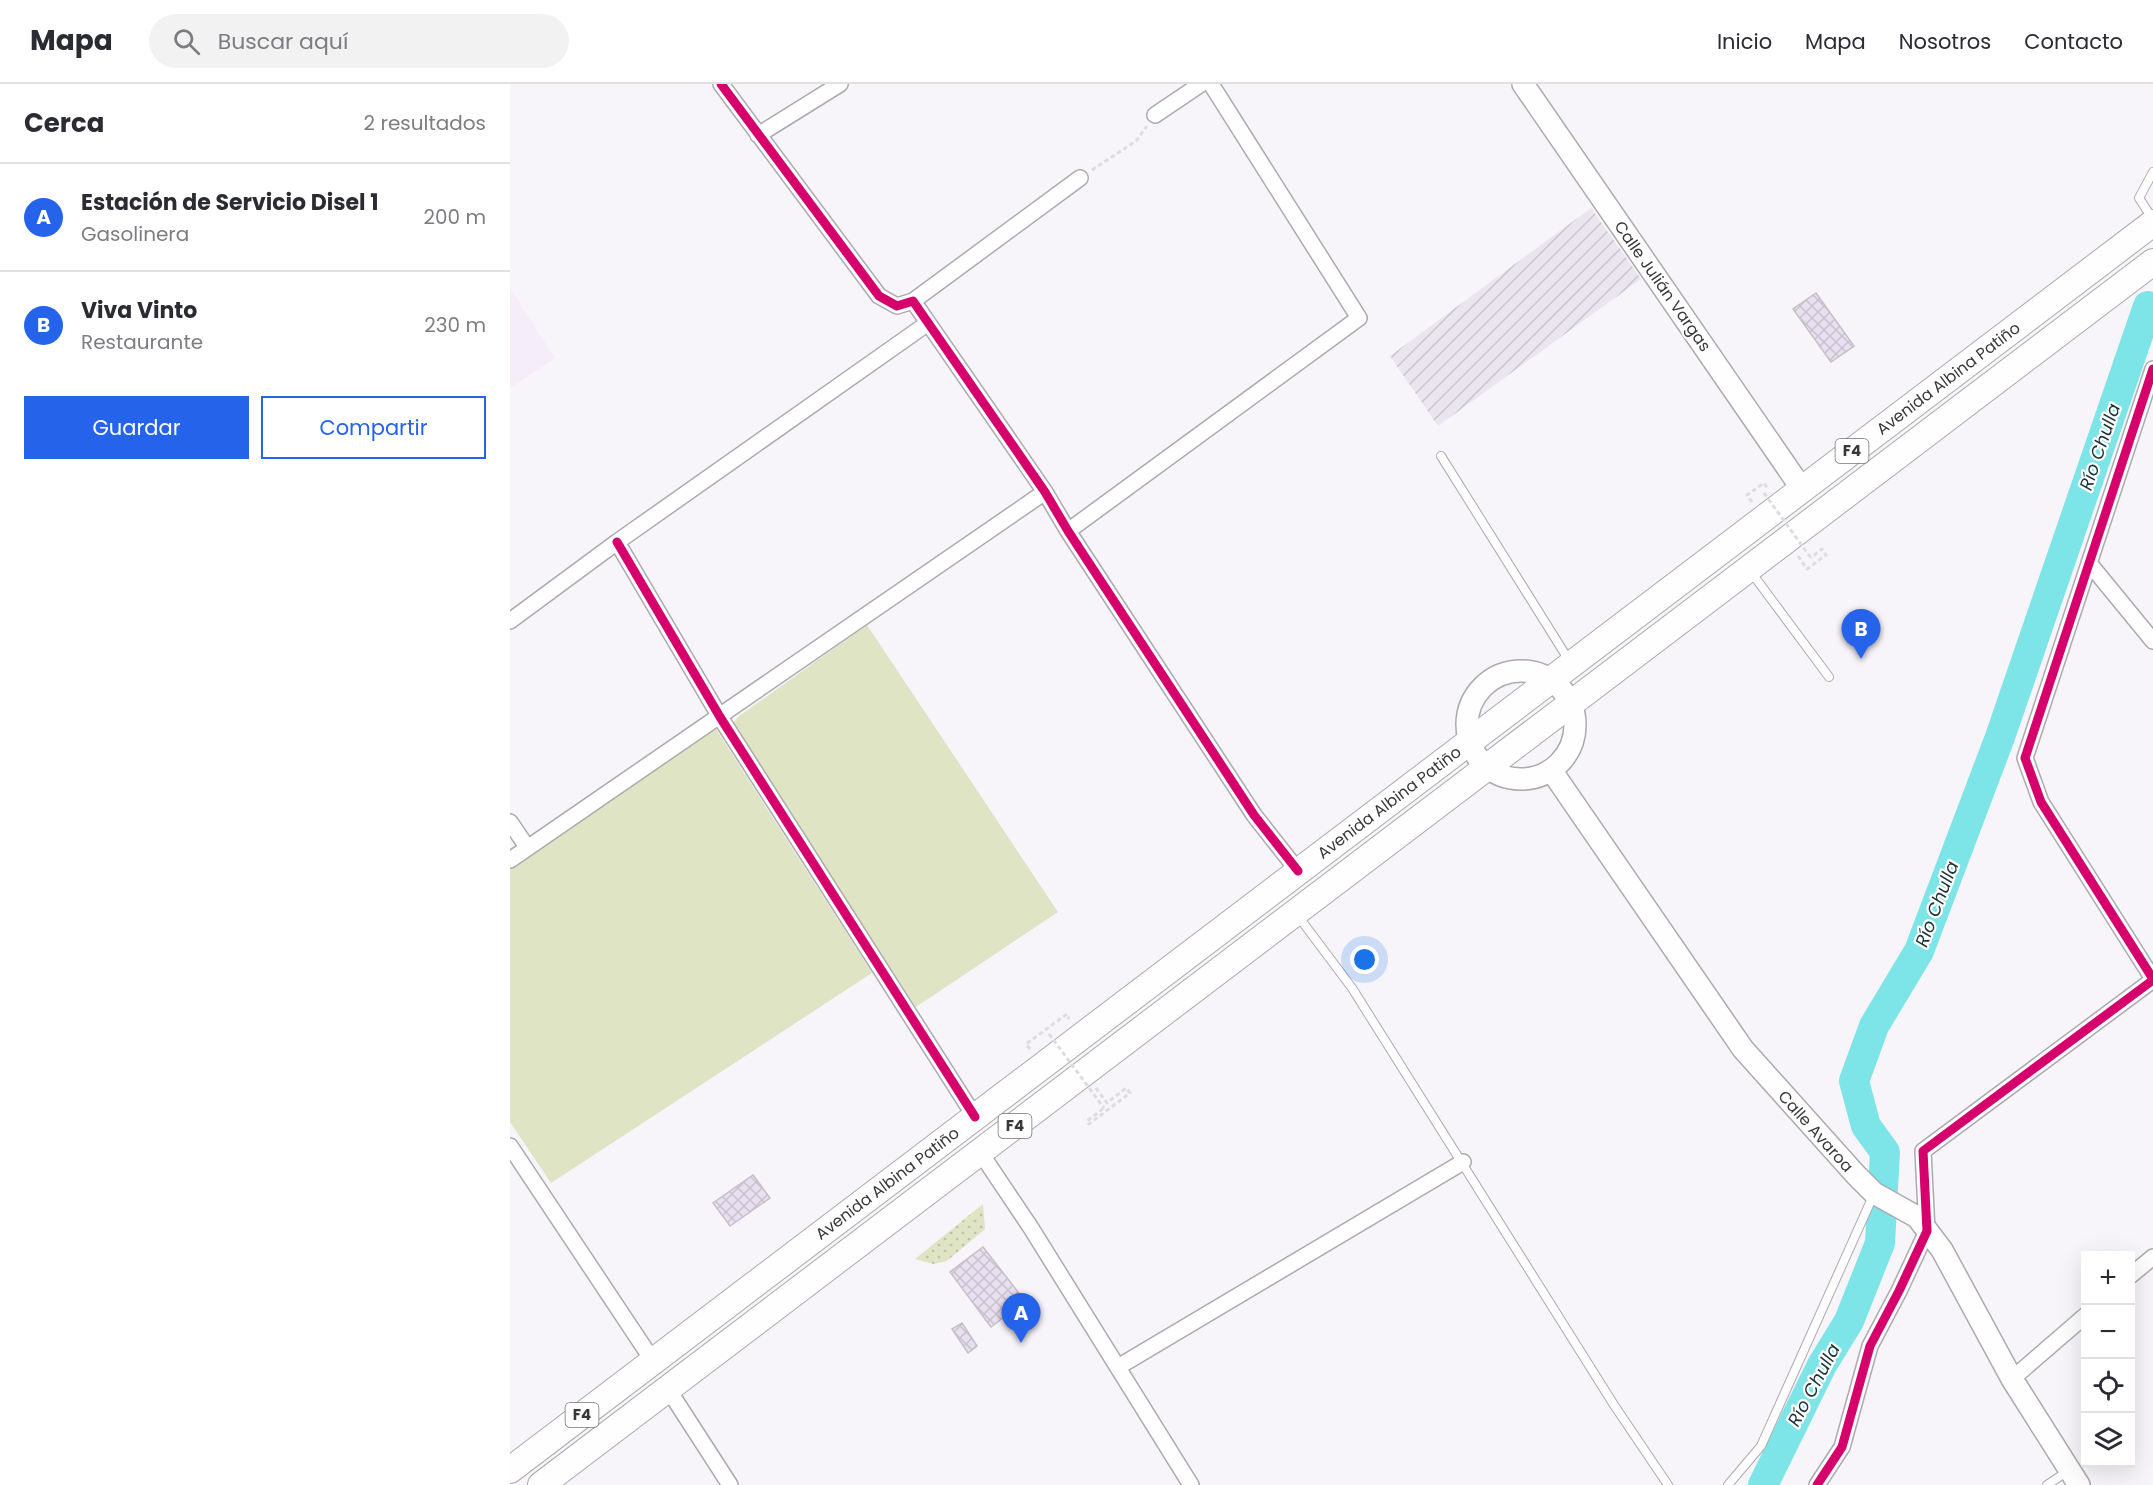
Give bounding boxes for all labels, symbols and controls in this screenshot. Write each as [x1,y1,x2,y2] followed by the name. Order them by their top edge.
[149,14,569,68] search box
[30,21,113,60] text: Mapa
[170,25,203,58] icon: search
[218,26,348,57] text: Buscar aquí
[1717,27,1772,56] text: Inicio
[1805,27,1866,56] text: Mapa
[1899,27,1991,56] text: Nosotros
[2024,27,2123,56] text: Contacto
[24,105,104,141] text: Cerca
[364,109,486,137] text: 2 resultados
[81,187,379,218] text: Estación de Servicio Disel 1
[36,203,51,231] text: A
[423,203,486,231] text: 200 m
[1609,216,1716,356] street label: Calle Julián Vargas
[81,220,189,248] text: Gasolinera
[81,295,197,326] text: Viva Vinto
[37,311,50,339] text: B
[424,311,486,339] text: 230 m
[1872,317,2025,440] street label: Avenida Albina Patiño
[81,328,203,356] text: Restaurante
[24,396,249,459] button: Guardar
[261,396,486,459] button: Compartir
[2073,400,2126,494] water label: Río Chulla
[1836,439,1868,463] road number: F4
[1842,610,1880,659] pin: B
[1313,741,1466,864] street label: Avenida Albina Patiño
[1909,857,1964,950] water label: Río Chulla
[1350,945,1379,974] your location
[1773,1085,1859,1177] street label: Calle Avaroa
[998,1114,1032,1138] road number: F4
[811,1122,964,1245] street label: Avenida Albina Patiño
[2081,1251,2135,1467] map controls
[2081,1251,2135,1305] button: +
[1002,1294,1040,1343] pin: A
[2081,1305,2135,1359] button: −
[1781,1339,1846,1430] water label: Río Chulla
[2081,1359,2135,1413] button: locate
[566,1403,598,1427] road number: F4
[2081,1413,2135,1467] button: layers

